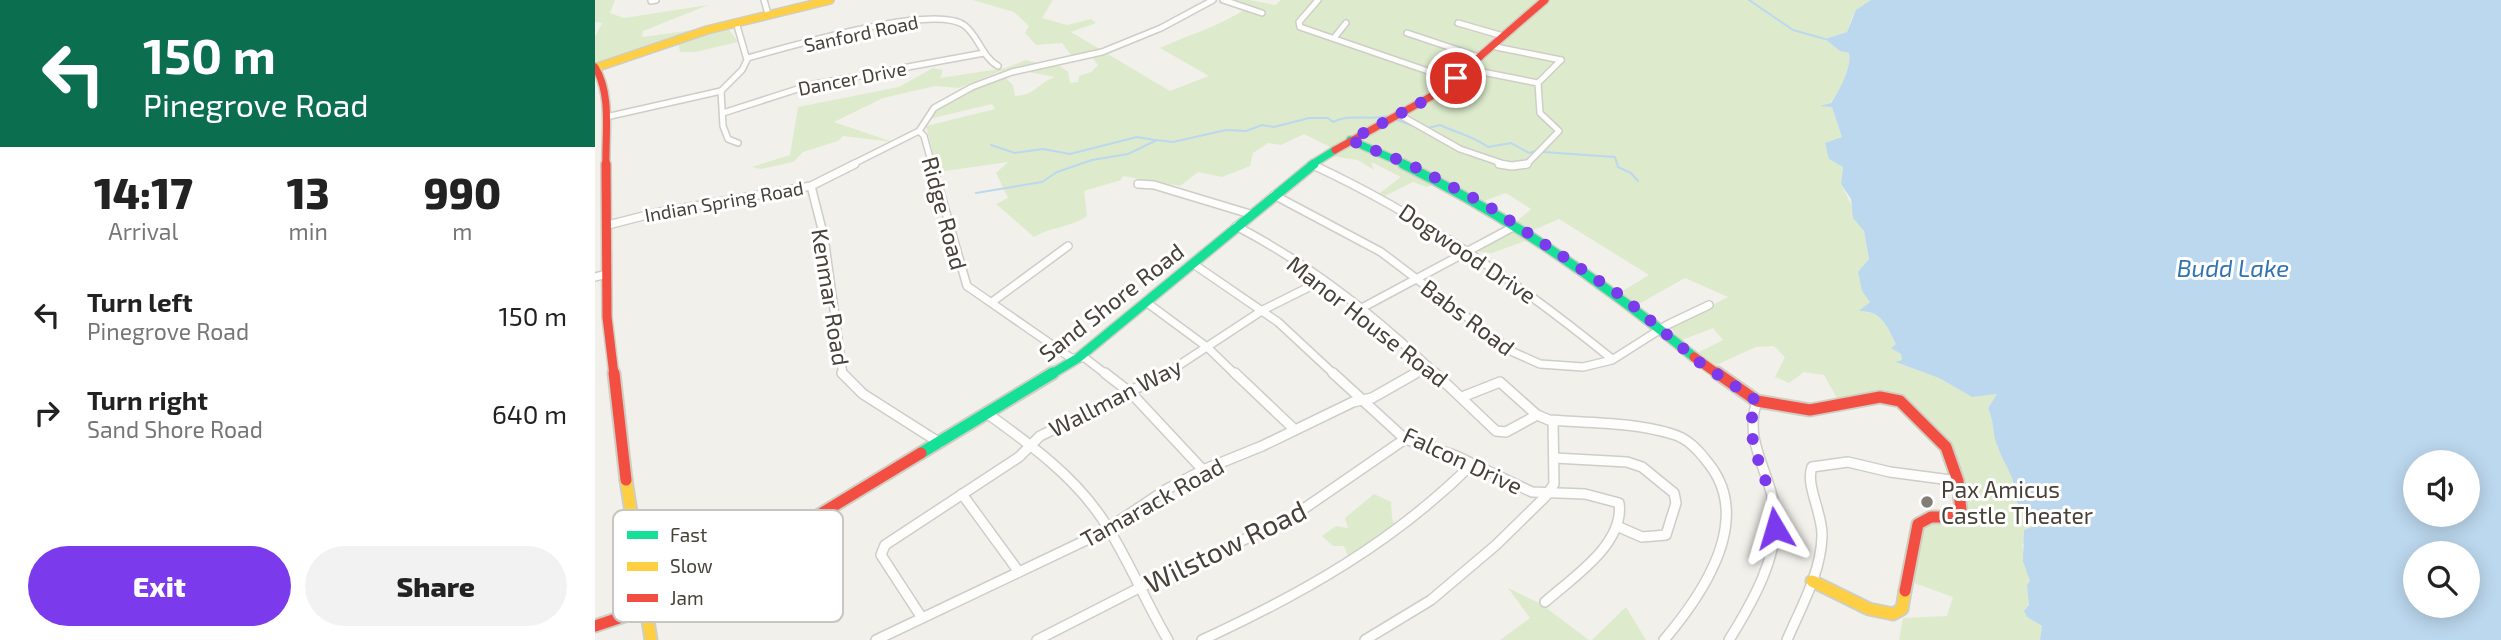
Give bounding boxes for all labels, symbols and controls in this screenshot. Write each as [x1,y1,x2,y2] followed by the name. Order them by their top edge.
[802,10,920,56] street label: Sanford Road
[143,25,276,84] text: 150 m
[28,28,119,119] icon: left
[1426,48,1486,108] pin
[796,56,908,100] street label: Dancer Drive
[1437,59,1475,97] icon: arrive
[143,85,369,123] text: Pinegrove Road
[916,153,974,273] street label: Ridge Road
[94,167,193,217] text: 14:17
[287,167,330,217] text: 13
[424,167,501,217] text: 990
[643,176,805,226] street label: Indian Spring Road
[1394,197,1542,309] street label: Dogwood Drive
[108,217,178,245] text: Arrival
[289,217,328,245] text: min
[452,217,472,245] text: m
[806,226,856,368] street label: Kenmar Road
[1033,237,1189,367] street label: Sand Shore Road
[1282,249,1454,393] street label: Manor House Road
[2177,253,2289,282] water label: Budd Lake
[1416,273,1520,361] street label: Babs Road
[87,286,193,317] text: Turn left
[28,296,66,334] icon: left
[498,300,567,331] text: 150 m
[87,317,249,345] text: Pinegrove Road
[1044,352,1186,442] street label: Wallman Way
[87,384,208,415] text: Turn right
[28,394,66,432] icon: right
[492,398,567,429] text: 640 m
[87,415,263,443] text: Sand Shore Road
[1399,420,1527,500] street label: Falcon Drive
[2403,450,2480,618] map controls
[2403,450,2480,527] button: sound
[1076,451,1228,553] street label: Tamarack Road
[1941,475,2093,529] place label: Pax Amicus Castle Theater
[1738,491,1812,565] position arrow
[1139,492,1311,600] street label: Wilstow Road
[1919,494,1935,510] marker: Pax Amicus Castle Theater
[613,510,843,622] legend
[670,523,707,546] text: Fast
[2403,541,2480,618] button: search
[28,546,291,626] button: Exit
[305,546,567,626] button: Share
[670,554,713,577] text: Slow
[670,586,704,609] text: Jam

